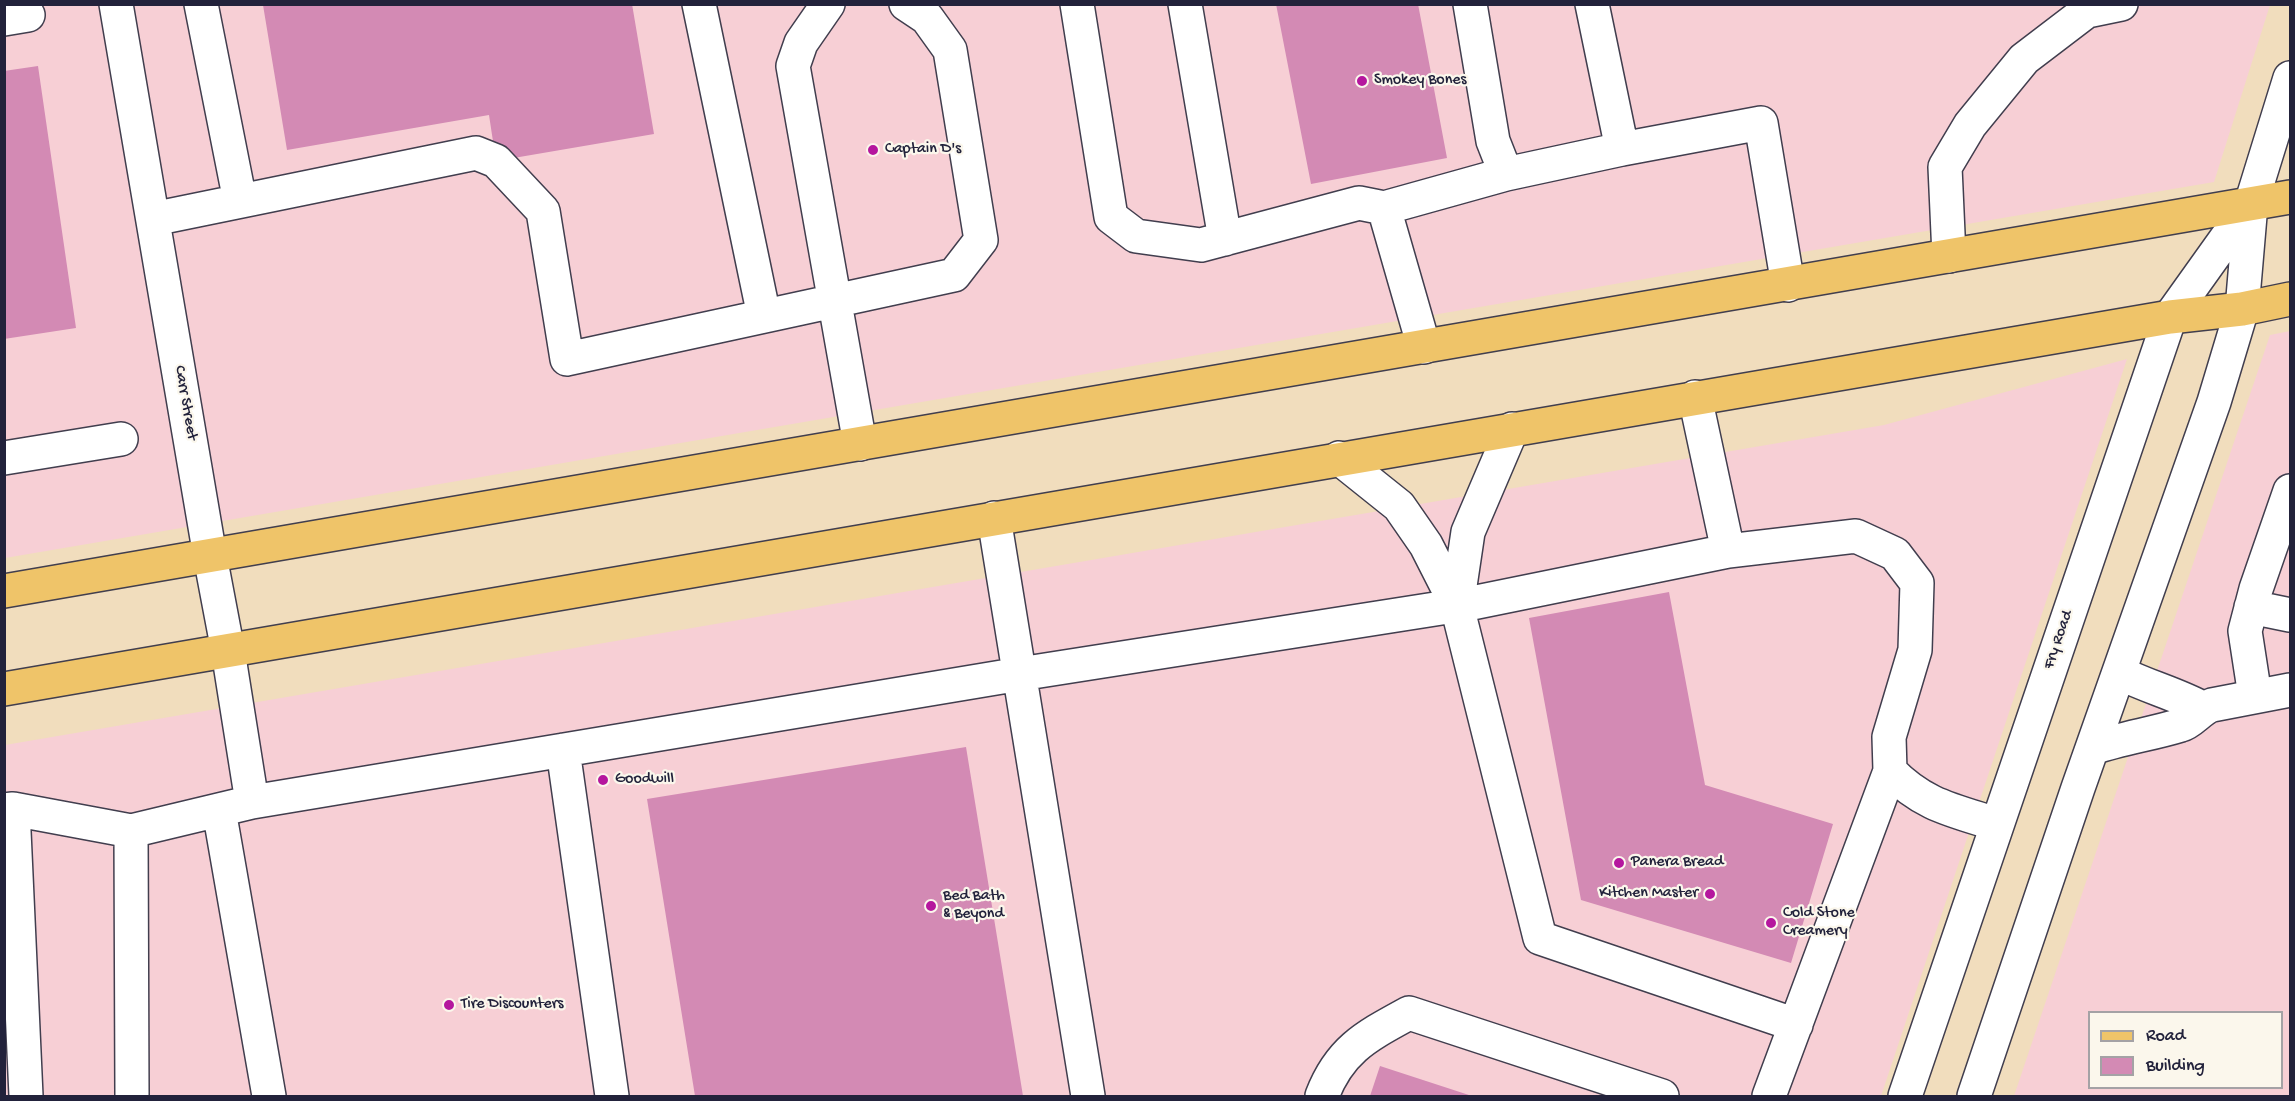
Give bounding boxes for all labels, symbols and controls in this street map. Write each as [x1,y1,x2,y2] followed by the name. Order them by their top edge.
[1374,71,1466,91] place label: Smokey Bones
[1355,74,1369,88] marker: Smokey Bones
[885,140,961,160] place label: Captain D's
[866,143,880,157] marker: Captain D's
[169,364,201,442] street label: Carr Street
[2040,608,2078,672] street label: Fry Road
[615,770,674,790] place label: Goodwill
[596,773,610,787] marker: Goodwill
[1631,853,1723,873] place label: Panera Bread
[1612,856,1626,870] marker: Panera Bread
[1599,884,1698,904] place label: Kitchen Master
[943,887,1005,925] place label: Bed Bath & Beyond
[1703,887,1717,901] marker: Kitchen Master
[924,899,938,913] marker: Bed Bath & Beyond
[1783,904,1855,942] place label: Cold Stone Creamery
[1764,916,1778,930] marker: Cold Stone Creamery
[461,995,563,1015] place label: Tire Discounters
[442,998,456,1012] marker: Tire Discounters
[2088,1011,2283,1089] legend
[2146,1026,2185,1047] text: Road
[2146,1056,2205,1077] text: Building

